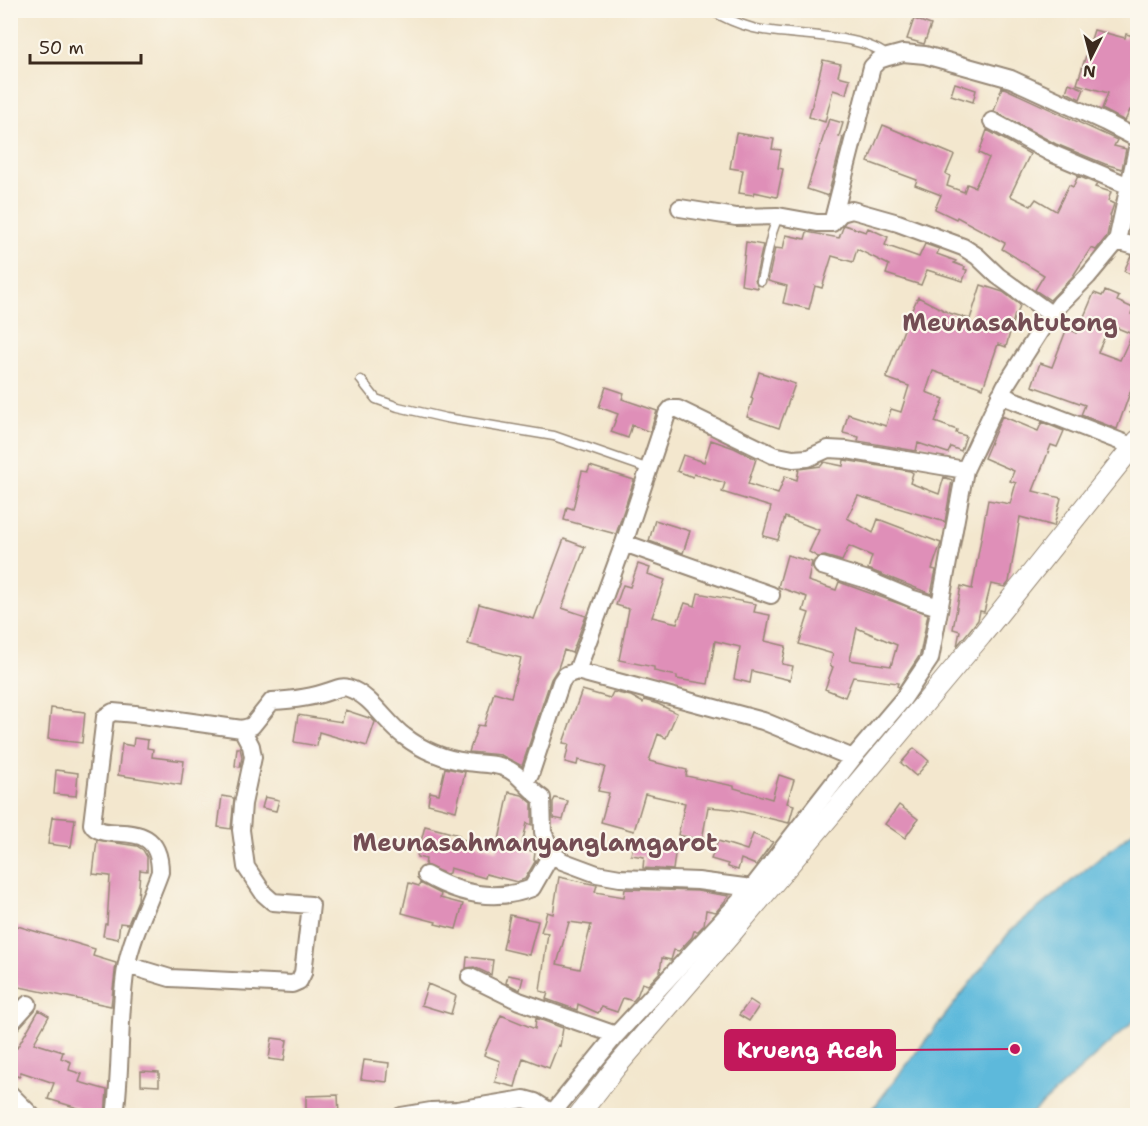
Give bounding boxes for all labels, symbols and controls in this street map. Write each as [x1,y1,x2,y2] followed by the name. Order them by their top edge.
[30,27,141,65] scale bar
[1061,27,1121,87] north arrow
[39,36,84,60] text: 50 m
[1082,60,1097,83] text: N
[902,307,1118,339] district label: Meunasahtutong
[353,827,718,859] district label: Meunasahmanyanglamgarot
[725,1030,895,1070] callout: Krueng Aceh
[737,1036,883,1065] text: Krueng Aceh

